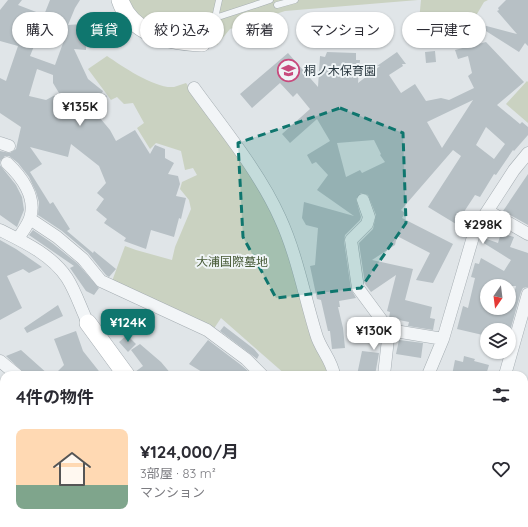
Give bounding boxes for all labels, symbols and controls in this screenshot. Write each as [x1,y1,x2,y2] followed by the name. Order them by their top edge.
[12,12,68,48] chip: 購入
[76,12,132,48] chip: 賃貸
[140,12,224,48] chip: 絞り込み
[232,12,288,48] chip: 新着
[296,12,394,48] chip: マンション
[402,12,486,48] chip: 一戸建て
[275,57,301,83] school or university icon: 桐ノ木保育園
[304,63,376,78] place label: 桐ノ木保育園
[52,93,108,127] pin: ¥135K
[62,98,98,114] text: ¥135K
[455,211,511,245] pin: ¥298K
[464,216,502,232] text: ¥298K
[196,254,268,269] park label: 大浦国際墓地
[480,279,516,315] north arrow
[480,279,516,359] map controls
[100,309,156,343] pin: ¥124K
[110,314,146,330] text: ¥124K
[346,317,402,351] pin: ¥130K
[356,322,392,338] text: ¥130K
[480,323,516,359] button: layers
[490,384,512,406] icon: filters
[16,386,94,407] text: 4件の物件
[140,441,239,462] text: ¥124,000/月
[48,445,96,493] icon: home
[490,458,512,480] icon: heart
[140,465,216,481] text: 3部屋 · 83 m²
[140,484,205,500] text: マンション

